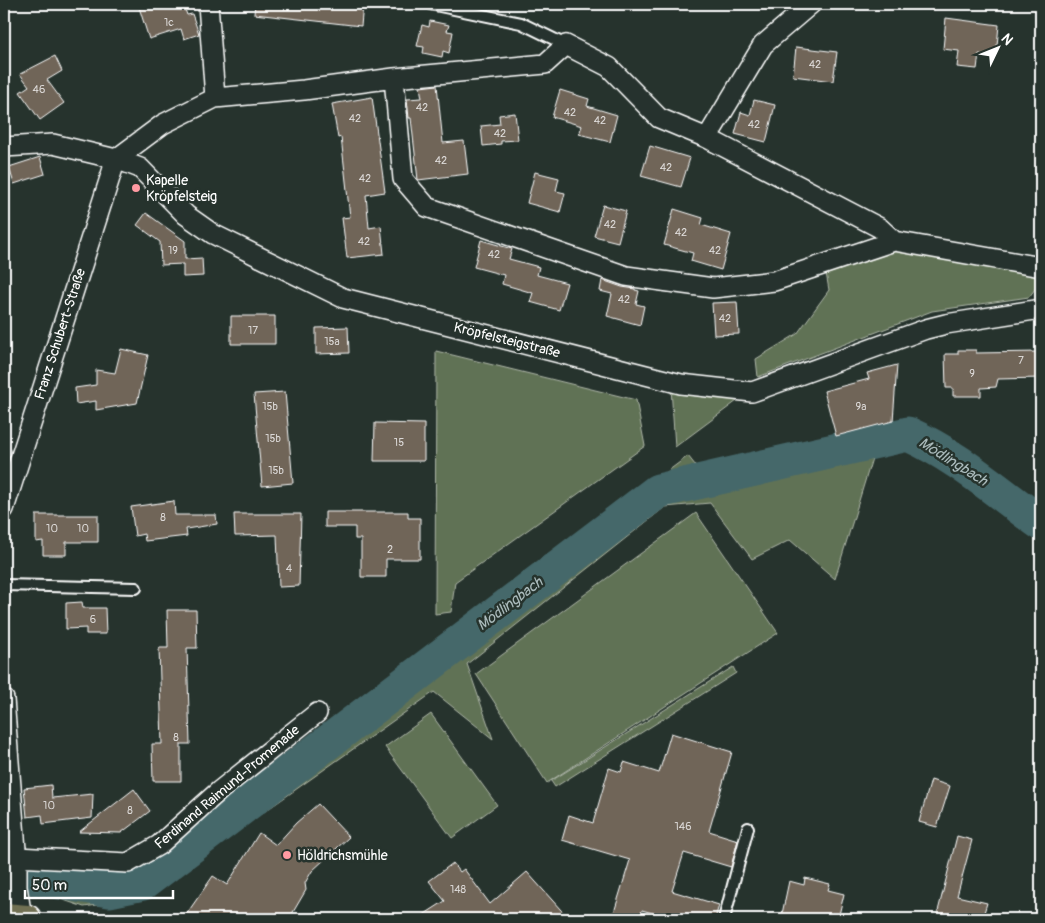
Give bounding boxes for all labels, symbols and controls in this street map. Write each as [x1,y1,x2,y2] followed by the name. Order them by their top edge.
[164,16,174,29] house number: 1c
[972,22,1022,72] north arrow
[998,30,1017,49] text: N
[809,58,821,71] house number: 42
[33,83,45,96] house number: 46
[416,101,428,114] house number: 42
[564,106,576,119] house number: 42
[349,112,361,125] house number: 42
[594,114,606,127] house number: 42
[748,118,760,131] house number: 42
[494,127,506,140] house number: 42
[435,154,447,167] house number: 42
[660,161,672,174] house number: 42
[146,172,217,205] place label: Kapelle Kröpfelsteig
[359,172,371,185] house number: 42
[130,182,142,194] marker: Kapelle Kröpfelsteig
[604,218,616,231] house number: 42
[675,226,687,239] house number: 42
[358,235,370,248] house number: 42
[168,244,178,257] house number: 19
[709,244,721,257] house number: 42
[488,248,500,261] house number: 42
[31,266,89,402] street label: Franz Schubert-Straße
[618,293,630,306] house number: 42
[719,312,731,325] house number: 42
[452,319,562,361] street label: Kröpfelsteigstraße
[248,324,258,337] house number: 17
[324,335,340,348] house number: 15a
[1018,354,1024,367] house number: 7
[969,367,975,380] house number: 9
[262,400,278,413] house number: 15b
[856,400,866,413] house number: 9a
[265,432,281,445] house number: 15b
[915,433,992,491] water label: Mödlingbach
[394,436,404,449] house number: 15
[268,464,284,477] house number: 15b
[160,511,166,524] house number: 8
[46,522,58,535] house number: 10
[77,522,89,535] house number: 10
[387,543,393,556] house number: 2
[286,562,293,575] house number: 4
[473,573,547,635] water label: Mödlingbach
[90,613,96,626] house number: 6
[151,721,303,853] street label: Ferdinand Raimund-Promenade
[173,731,179,744] house number: 8
[43,799,55,812] house number: 10
[127,804,133,817] house number: 8
[674,820,692,833] house number: 146
[297,847,388,864] place label: Höldrichsmühle
[281,849,293,861] marker: Höldrichsmühle
[25,868,172,900] scale bar
[32,876,67,895] text: 50 m
[450,883,467,896] house number: 148

